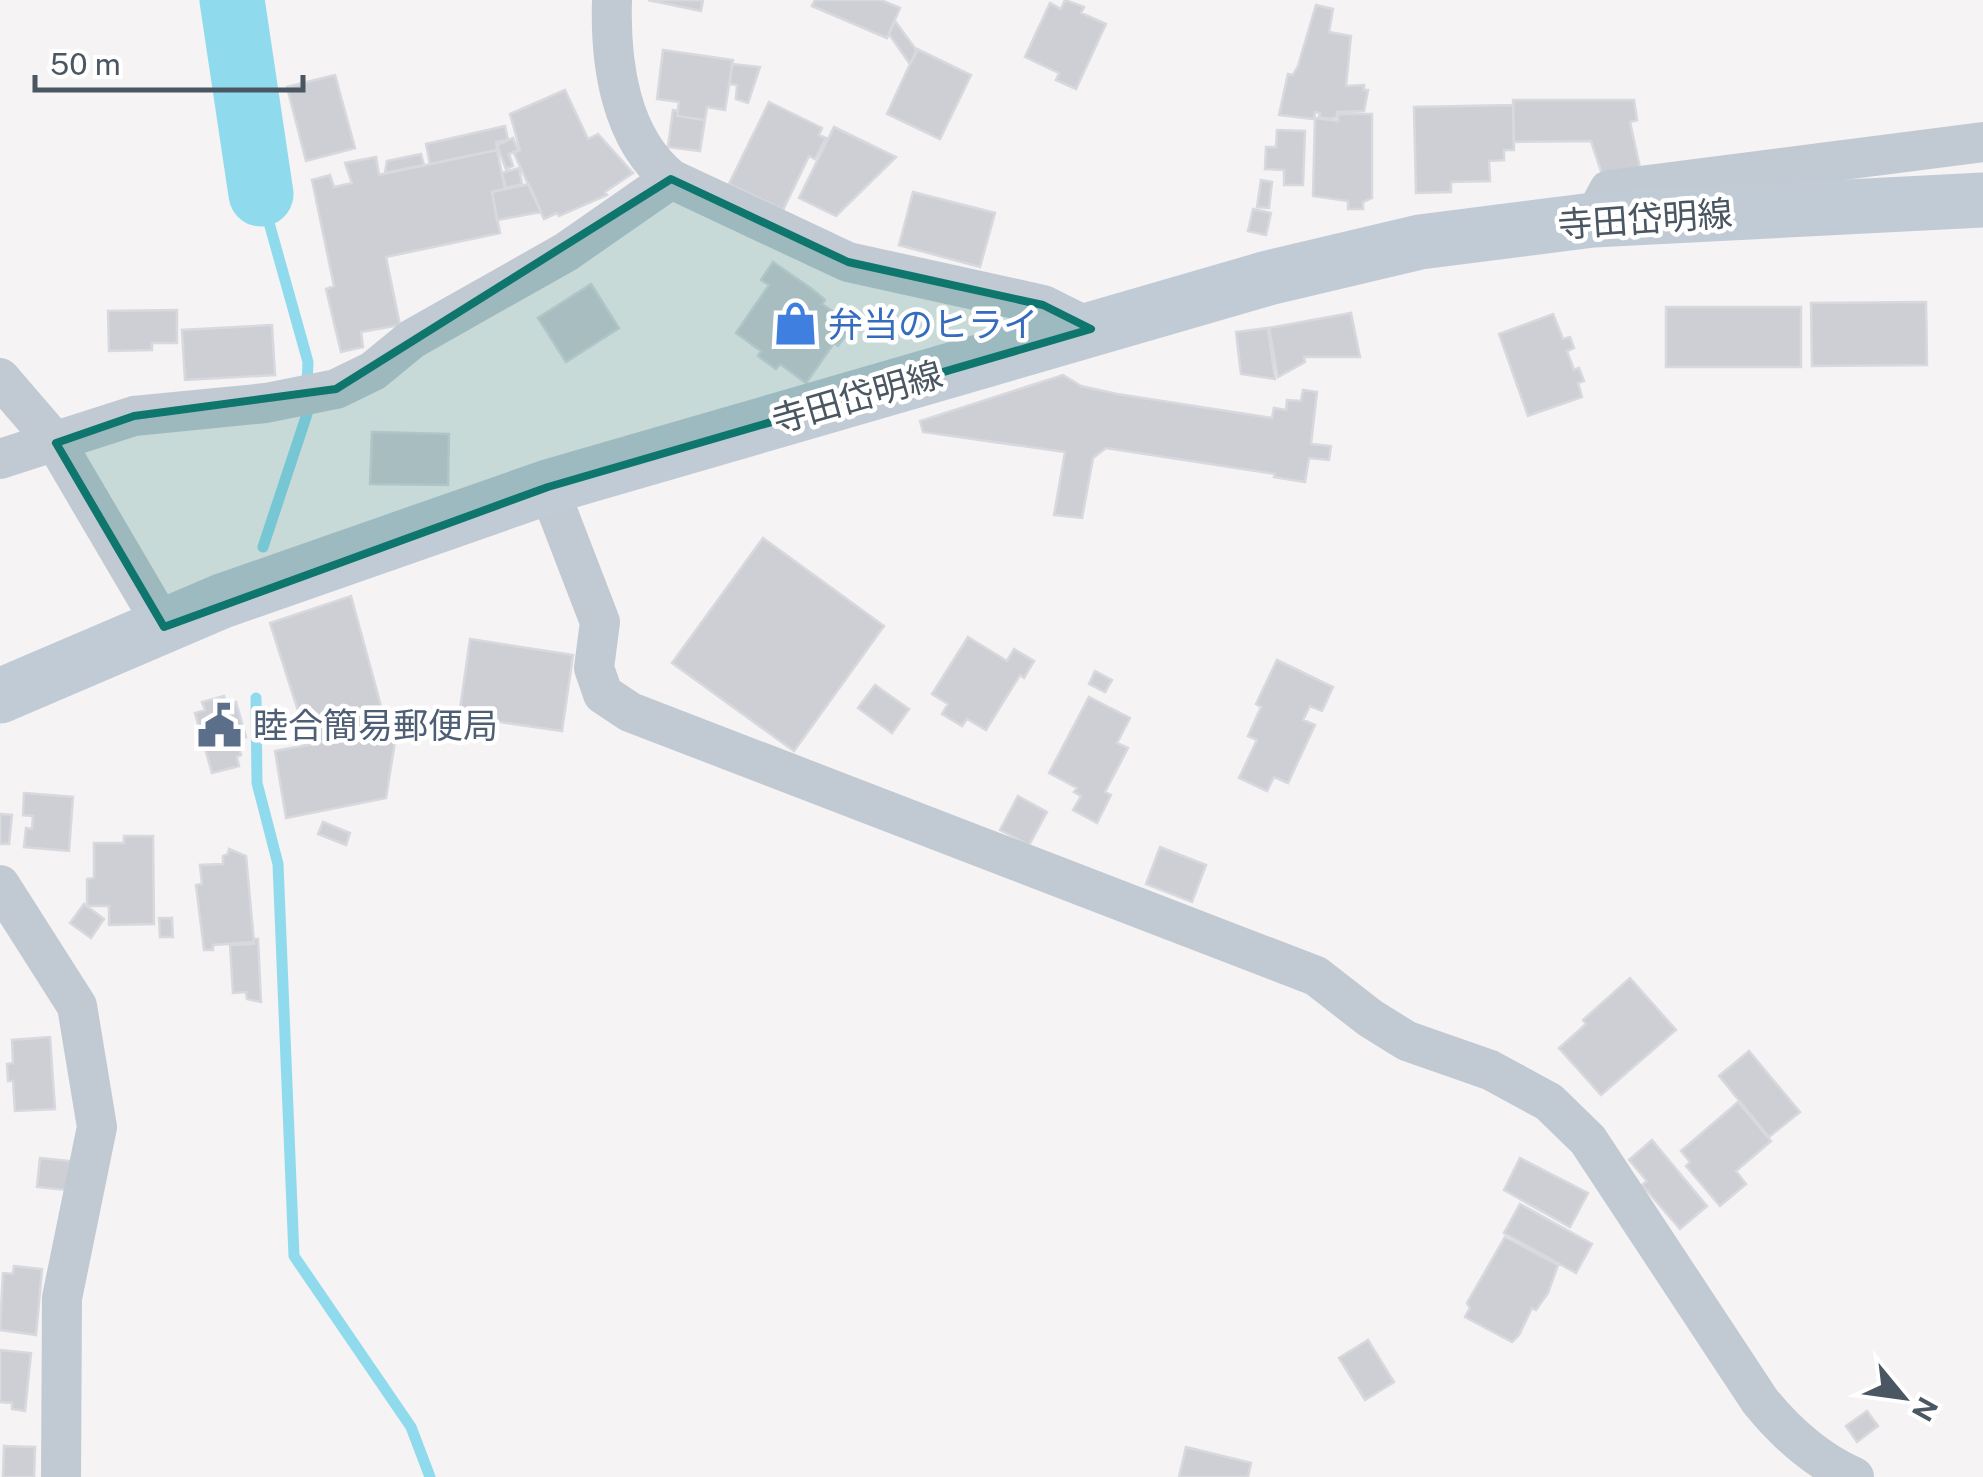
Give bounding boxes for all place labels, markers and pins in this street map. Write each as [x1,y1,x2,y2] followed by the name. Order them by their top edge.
[771,300,819,348] shop icon: 弁当のヒライ
[828,304,1038,345] place label: 弁当のヒライ
[196,701,244,749] public building icon: 睦合簡易郵便局
[253,705,498,746] place label: 睦合簡易郵便局

